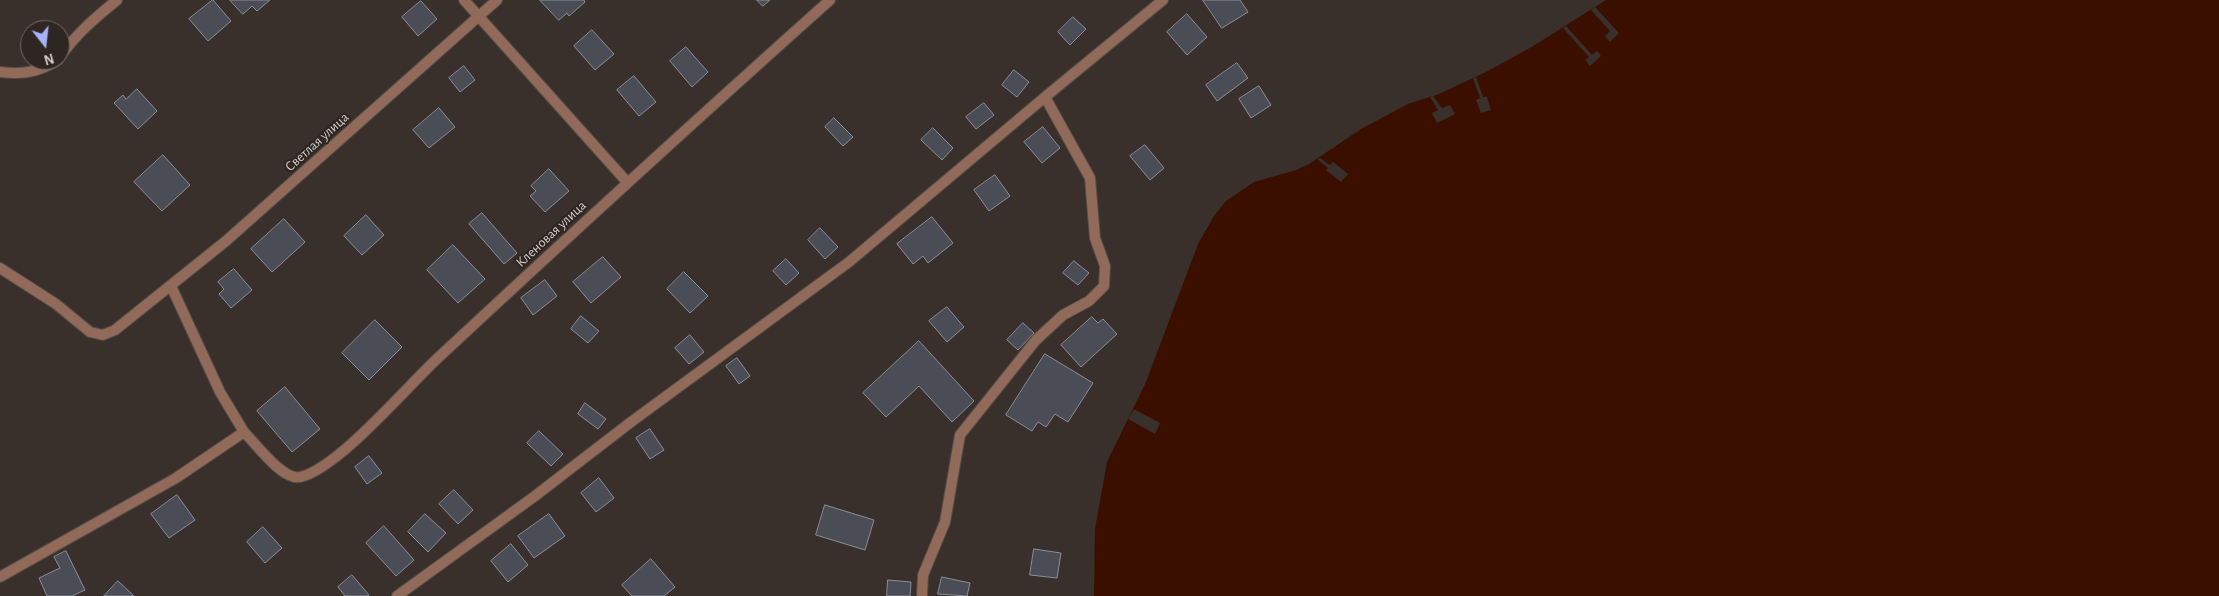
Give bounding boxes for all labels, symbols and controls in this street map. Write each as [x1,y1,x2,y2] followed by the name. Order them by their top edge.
[20,20,70,70] north arrow
[42,50,55,67] text: N
[282,109,352,175] street label: Светлая улица
[512,197,590,271] street label: Кленовая улица

